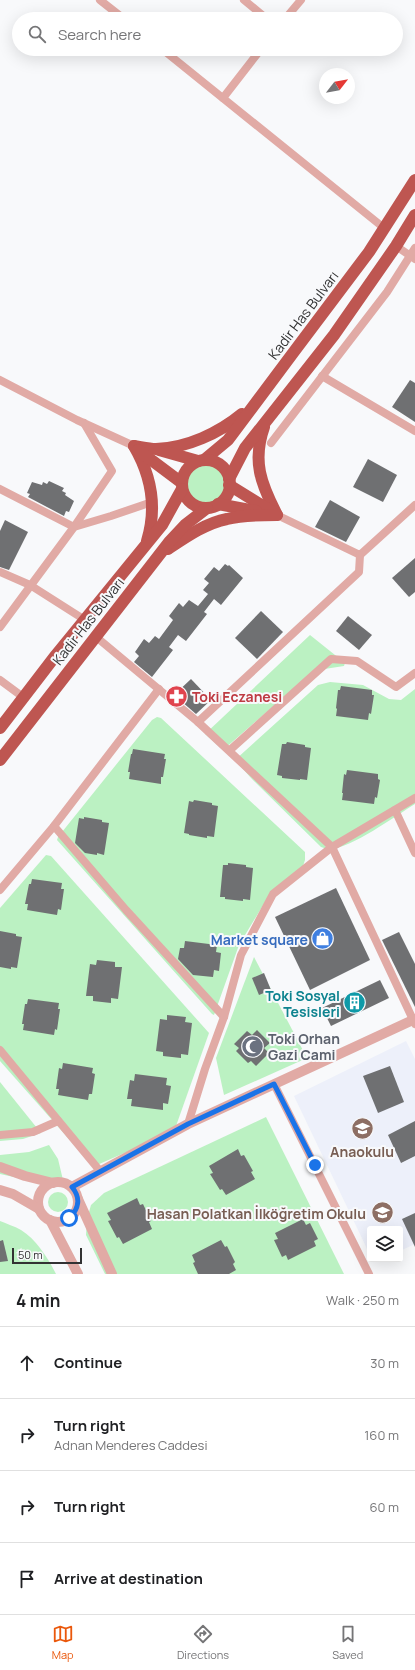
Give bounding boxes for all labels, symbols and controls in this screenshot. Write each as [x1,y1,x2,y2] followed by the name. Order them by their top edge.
[12,12,403,56] search box
[26,23,48,45] icon: search
[58,24,141,45] text: Search here
[319,68,355,104] north arrow
[264,267,342,363] street label: Kadir Has Bulvarı
[48,573,128,669] street label: Kadir Has Bulvarı
[164,683,190,709] pharmacy icon: Toki Eczanesi
[192,687,282,706] place label: Toki Eczanesi
[310,926,336,952] shop icon: Market square
[211,930,308,949] place label: Market square
[265,986,340,1021] place label: Toki Sosyal Tesisleri
[342,990,368,1016] building icon: Toki Sosyal Tesisleri
[268,1029,340,1064] place label: Toki Orhan Gazi Cami
[239,1033,265,1059] mosque icon: Toki Orhan Gazi Cami
[349,1116,375,1142] school or university icon: Anaokulu
[330,1142,394,1161] place label: Anaokulu
[306,1156,324,1174] route end
[369,1200,395,1226] school or university icon: Hasan Polatkan İlköğretim Okulu
[147,1204,366,1223] place label: Hasan Polatkan İlköğretim Okulu
[60,1209,78,1227] route start
[367,1226,403,1262] map controls
[367,1226,403,1262] button: layers
[12,1246,82,1265] scale bar
[18,1247,43,1262] text: 50 m
[16,1289,60,1312] text: 4 min
[326,1291,399,1309] text: Walk · 250 m
[16,1352,38,1374] icon: ahead
[54,1352,122,1373] text: Continue
[370,1354,399,1372] text: 30 m
[54,1415,125,1436] text: Turn right
[16,1424,38,1446] icon: right
[364,1426,399,1444] text: 160 m
[54,1436,207,1454] text: Adnan Menderes Caddesi
[16,1496,38,1518] icon: right
[54,1496,125,1517] text: Turn right
[369,1498,399,1516] text: 60 m
[16,1568,38,1590] icon: arrive
[54,1568,203,1589] text: Arrive at destination
[52,1623,74,1662] tab: Map
[177,1623,229,1662] tab: Directions
[332,1623,363,1662] tab: Saved

